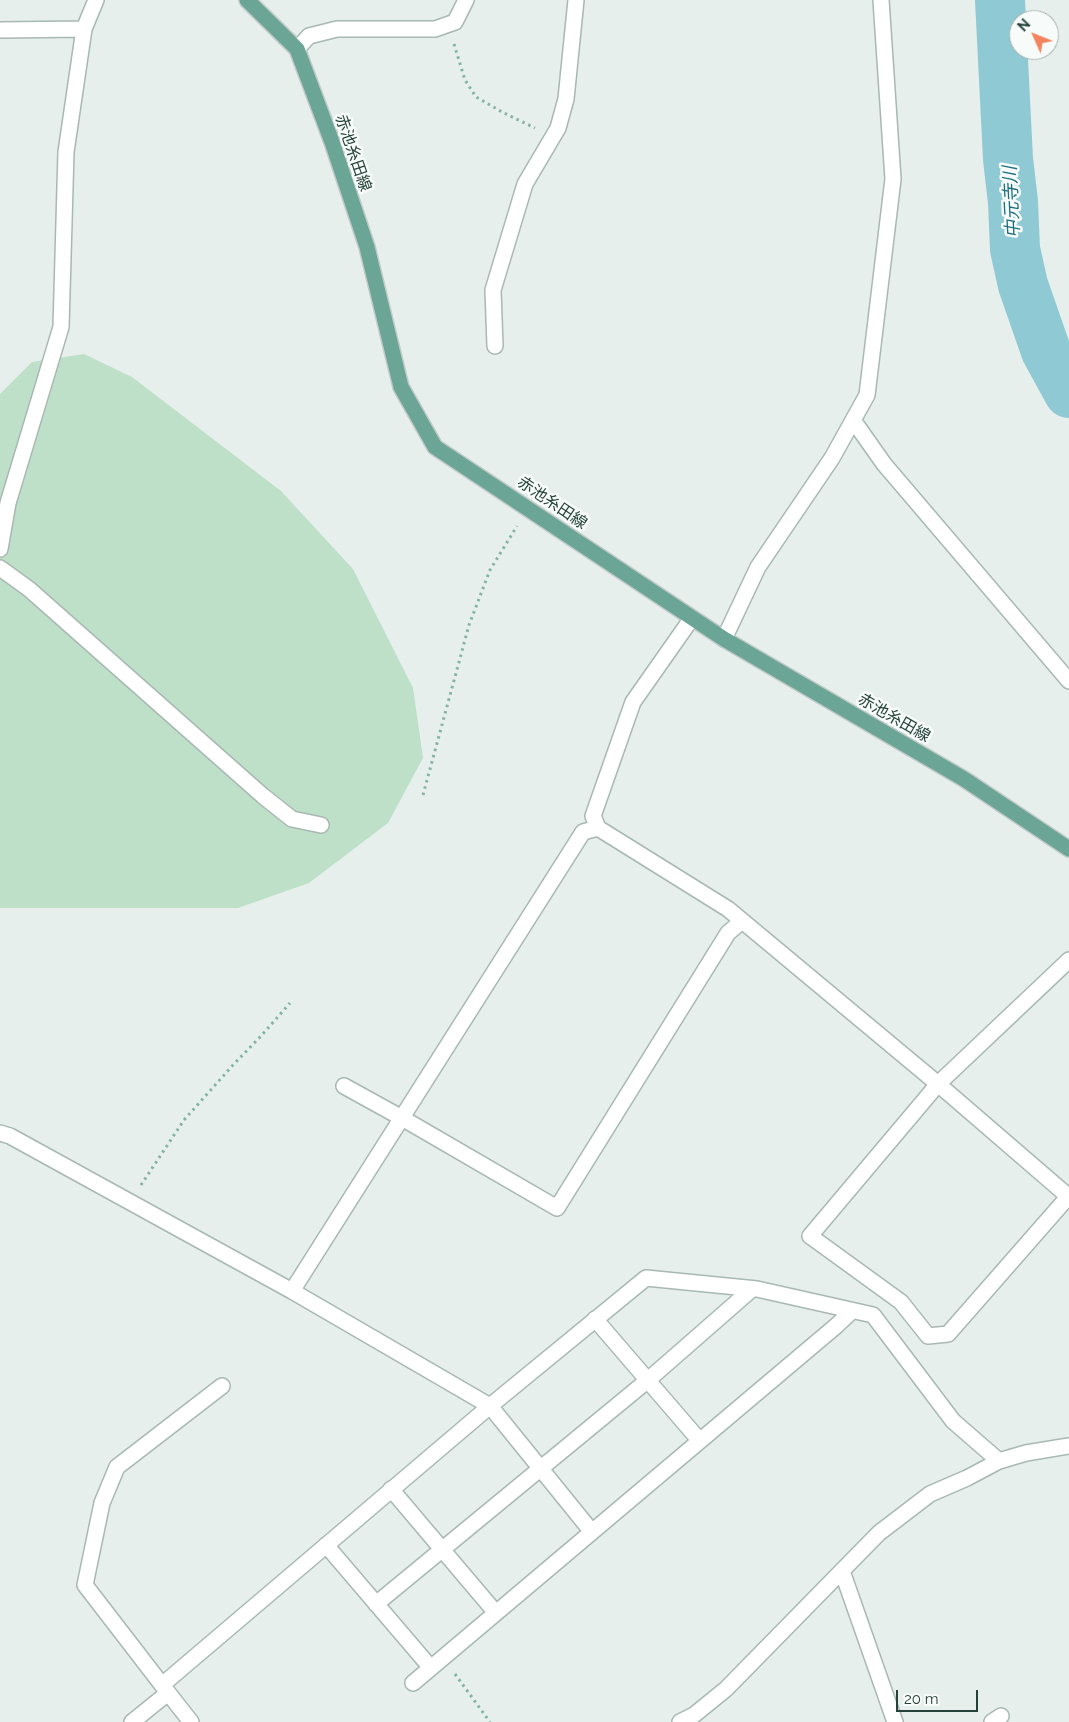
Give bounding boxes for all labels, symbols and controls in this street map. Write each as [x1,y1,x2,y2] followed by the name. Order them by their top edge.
[1009,10,1059,60] north arrow
[1014,16,1033,35] text: N
[331,112,375,194] street label: 赤池糸田線
[999,165,1025,239] water label: 中元寺川
[513,473,591,533] street label: 赤池糸田線
[855,690,933,746] street label: 赤池糸田線
[899,1680,982,1712] scale bar
[904,1690,939,1708] text: 20 m

